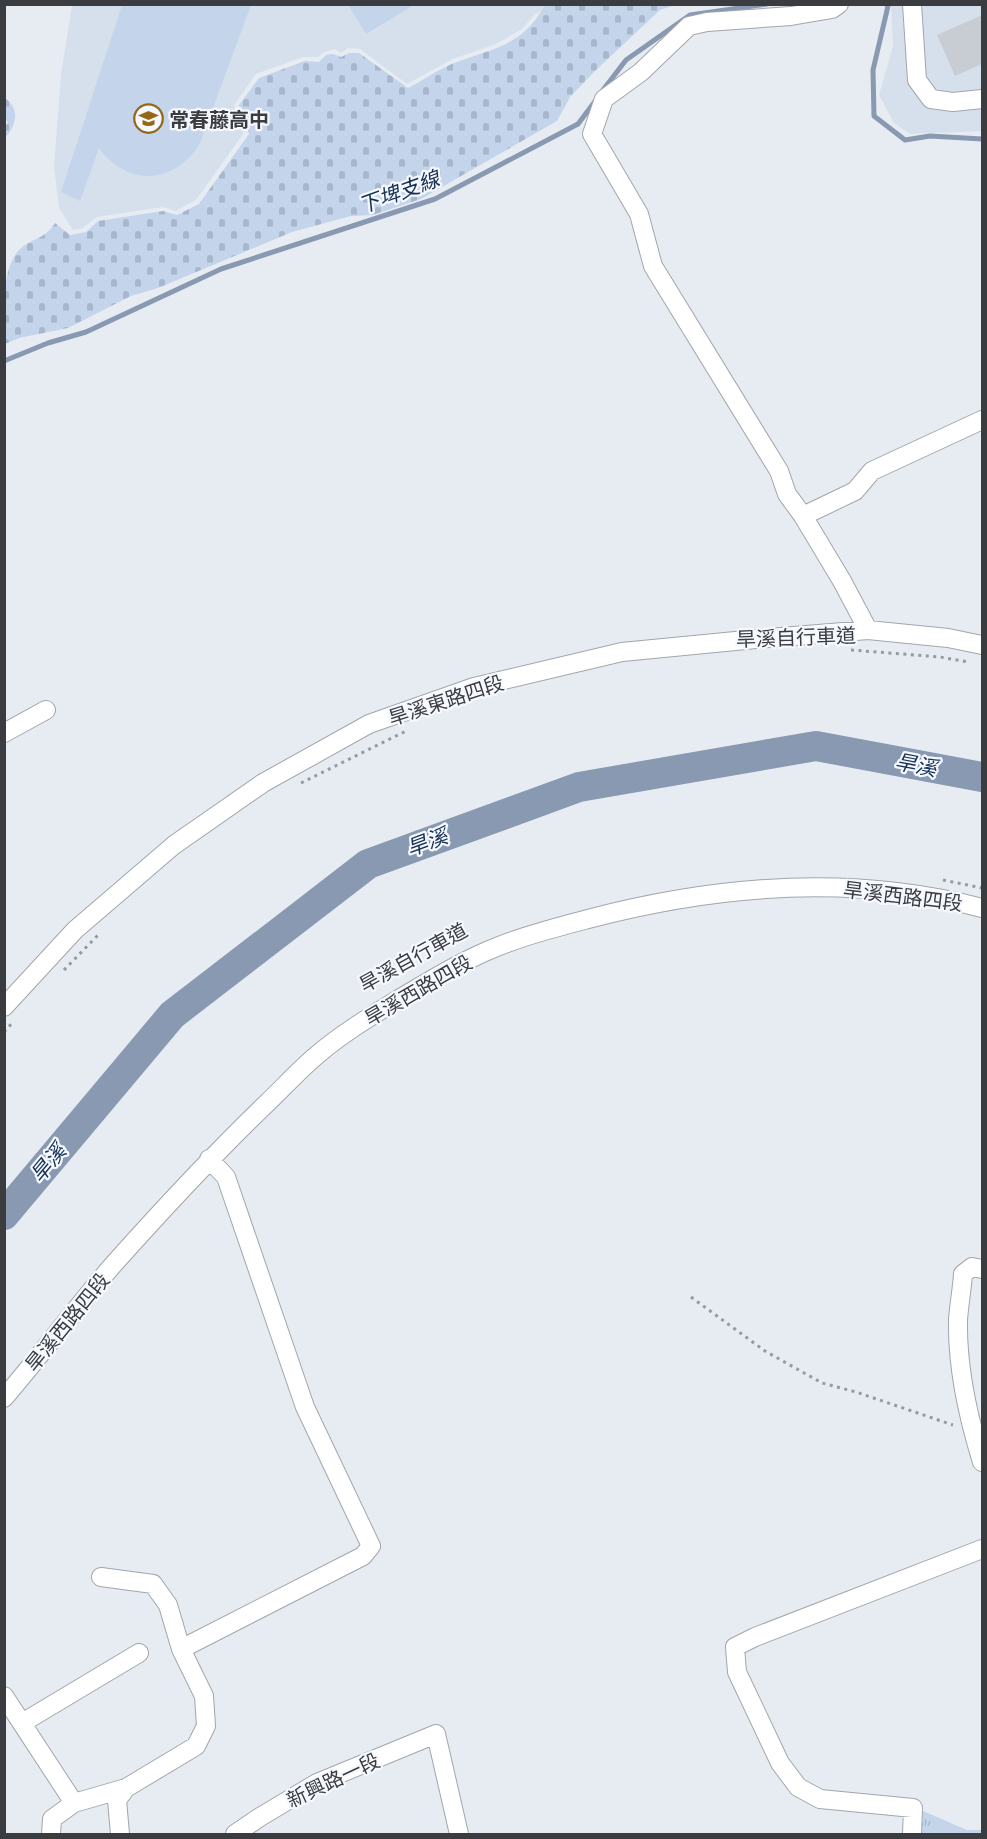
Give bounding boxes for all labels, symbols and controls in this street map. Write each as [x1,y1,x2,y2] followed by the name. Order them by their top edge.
[132,103,164,135] school or university icon: 常春藤高中
[169,106,269,133] place label: 常春藤高中
[355,163,445,220] water label: 下埤支線
[736,621,856,653] street label: 旱溪自行車道
[385,669,507,731] street label: 旱溪東路四段
[893,747,942,784] water label: 旱溪
[402,820,455,863] water label: 旱溪
[842,875,964,917] street label: 旱溪西路四段
[354,916,472,998] street label: 旱溪自行車道
[359,948,477,1032] street label: 旱溪西路四段
[23,1135,75,1188] water label: 旱溪
[19,1267,115,1377] street label: 旱溪西路四段
[282,1747,384,1813] street label: 新興路一段

